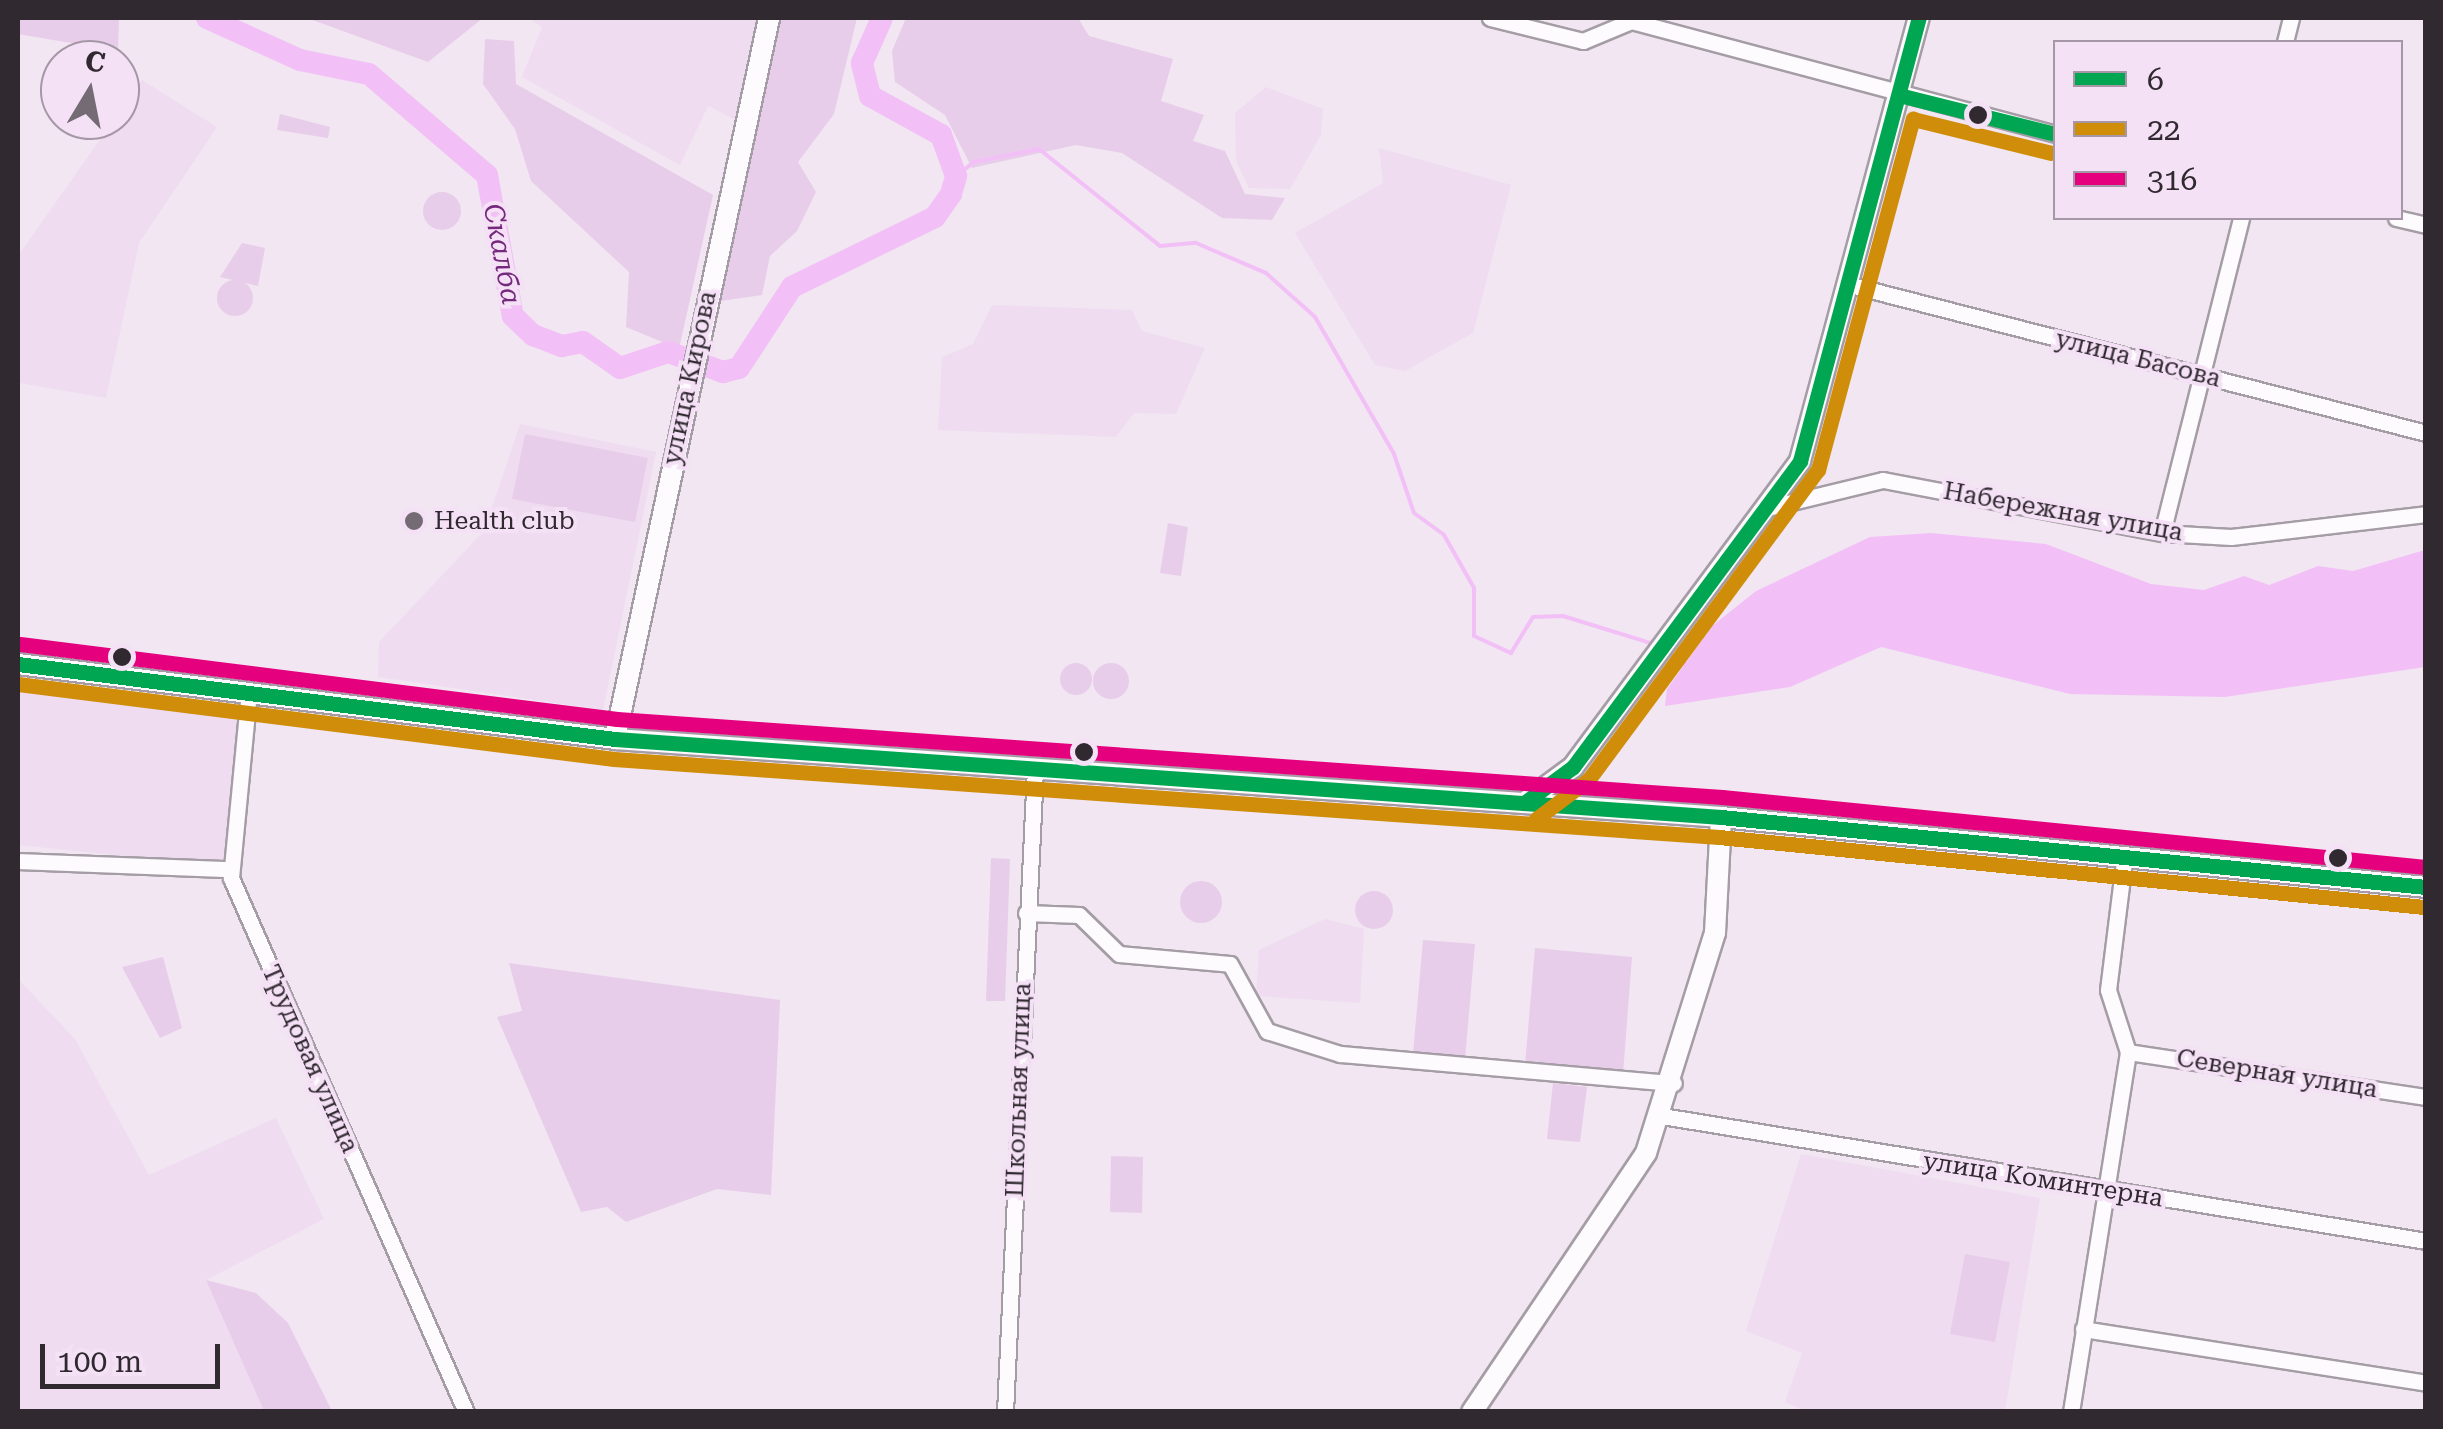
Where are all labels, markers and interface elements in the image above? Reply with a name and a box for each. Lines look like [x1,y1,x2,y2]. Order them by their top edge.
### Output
north arrow [40,40,140,140]
legend [2053,40,2403,220]
text: С [82,44,107,80]
text: 6 [2147,62,2164,97]
unlabelled marker [1968,105,1988,125]
text: 22 [2147,112,2181,147]
text: 316 [2147,162,2197,197]
water label: Скалба [476,201,528,307]
street label: улица Кирова [657,288,723,468]
street label: улица Басова [2052,324,2224,394]
street label: Набережная улица [1941,476,2185,548]
place label: Health club [434,506,575,536]
marker: Health club [403,510,425,532]
unlabelled marker [112,647,132,667]
unlabelled marker [1074,742,1094,762]
unlabelled marker [2328,848,2348,868]
street label: Трудовая улица [255,960,365,1158]
street label: Школьная улица [1000,982,1038,1198]
street label: Северная улица [2175,1043,2379,1105]
street label: улица Коминтерна [1921,1146,2165,1214]
scale bar [45,1324,225,1386]
text: 100 m [57,1344,142,1379]

